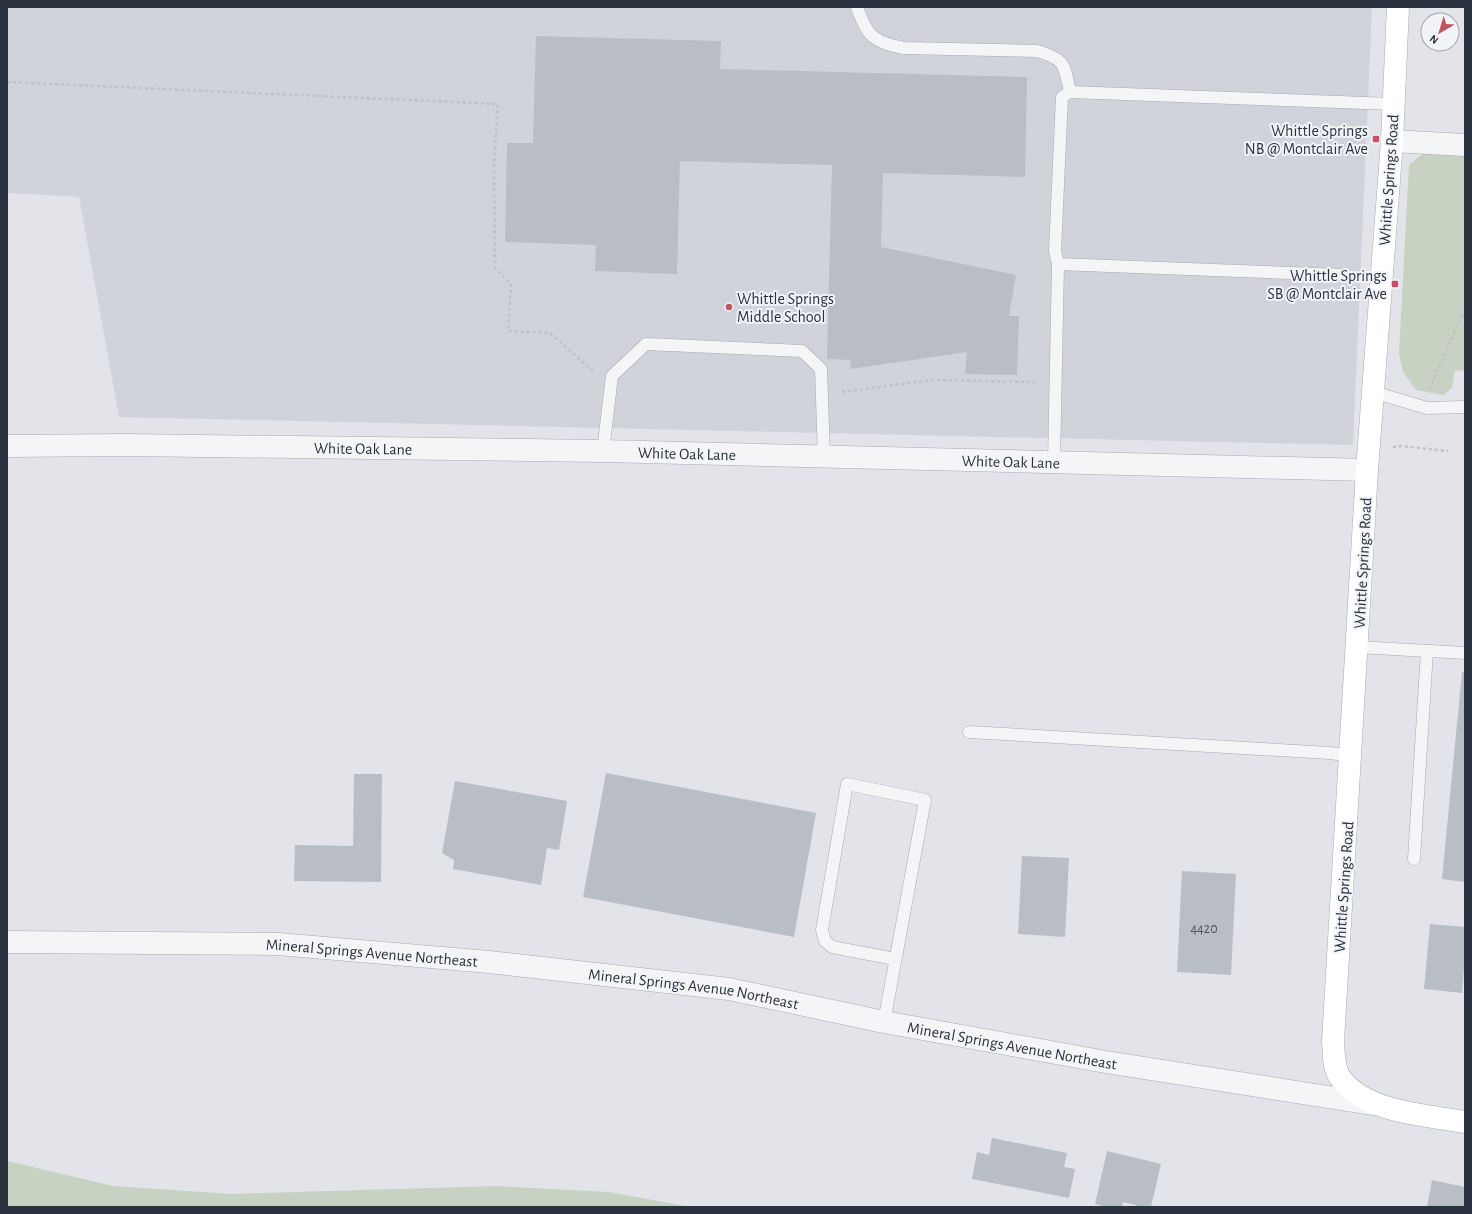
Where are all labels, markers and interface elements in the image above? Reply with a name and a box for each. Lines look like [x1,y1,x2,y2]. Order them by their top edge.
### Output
north arrow [1420,12,1460,52]
text: N [1428,33,1441,46]
street label: Whittle Springs Road [1376,114,1402,246]
place label: Whittle Springs NB @ Montclair Ave [1245,123,1368,157]
marker: Whittle Springs NB @ Montclair Ave [1371,134,1381,144]
place label: Whittle Springs SB @ Montclair Ave [1267,268,1387,302]
marker: Whittle Springs SB @ Montclair Ave [1390,279,1400,289]
place label: Whittle Springs Middle School [737,291,834,325]
marker: Whittle Springs Middle School [724,302,734,312]
street label: White Oak Lane [314,440,412,458]
street label: White Oak Lane [638,445,736,463]
street label: White Oak Lane [961,453,1060,471]
street label: Whittle Springs Road [1352,497,1374,629]
street label: Whittle Springs Road [1331,821,1357,953]
house number: 4420 [1190,922,1218,936]
street label: Mineral Springs Avenue Northeast [266,937,478,970]
street label: Mineral Springs Avenue Northeast [587,966,800,1013]
street label: Mineral Springs Avenue Northeast [906,1019,1118,1073]

